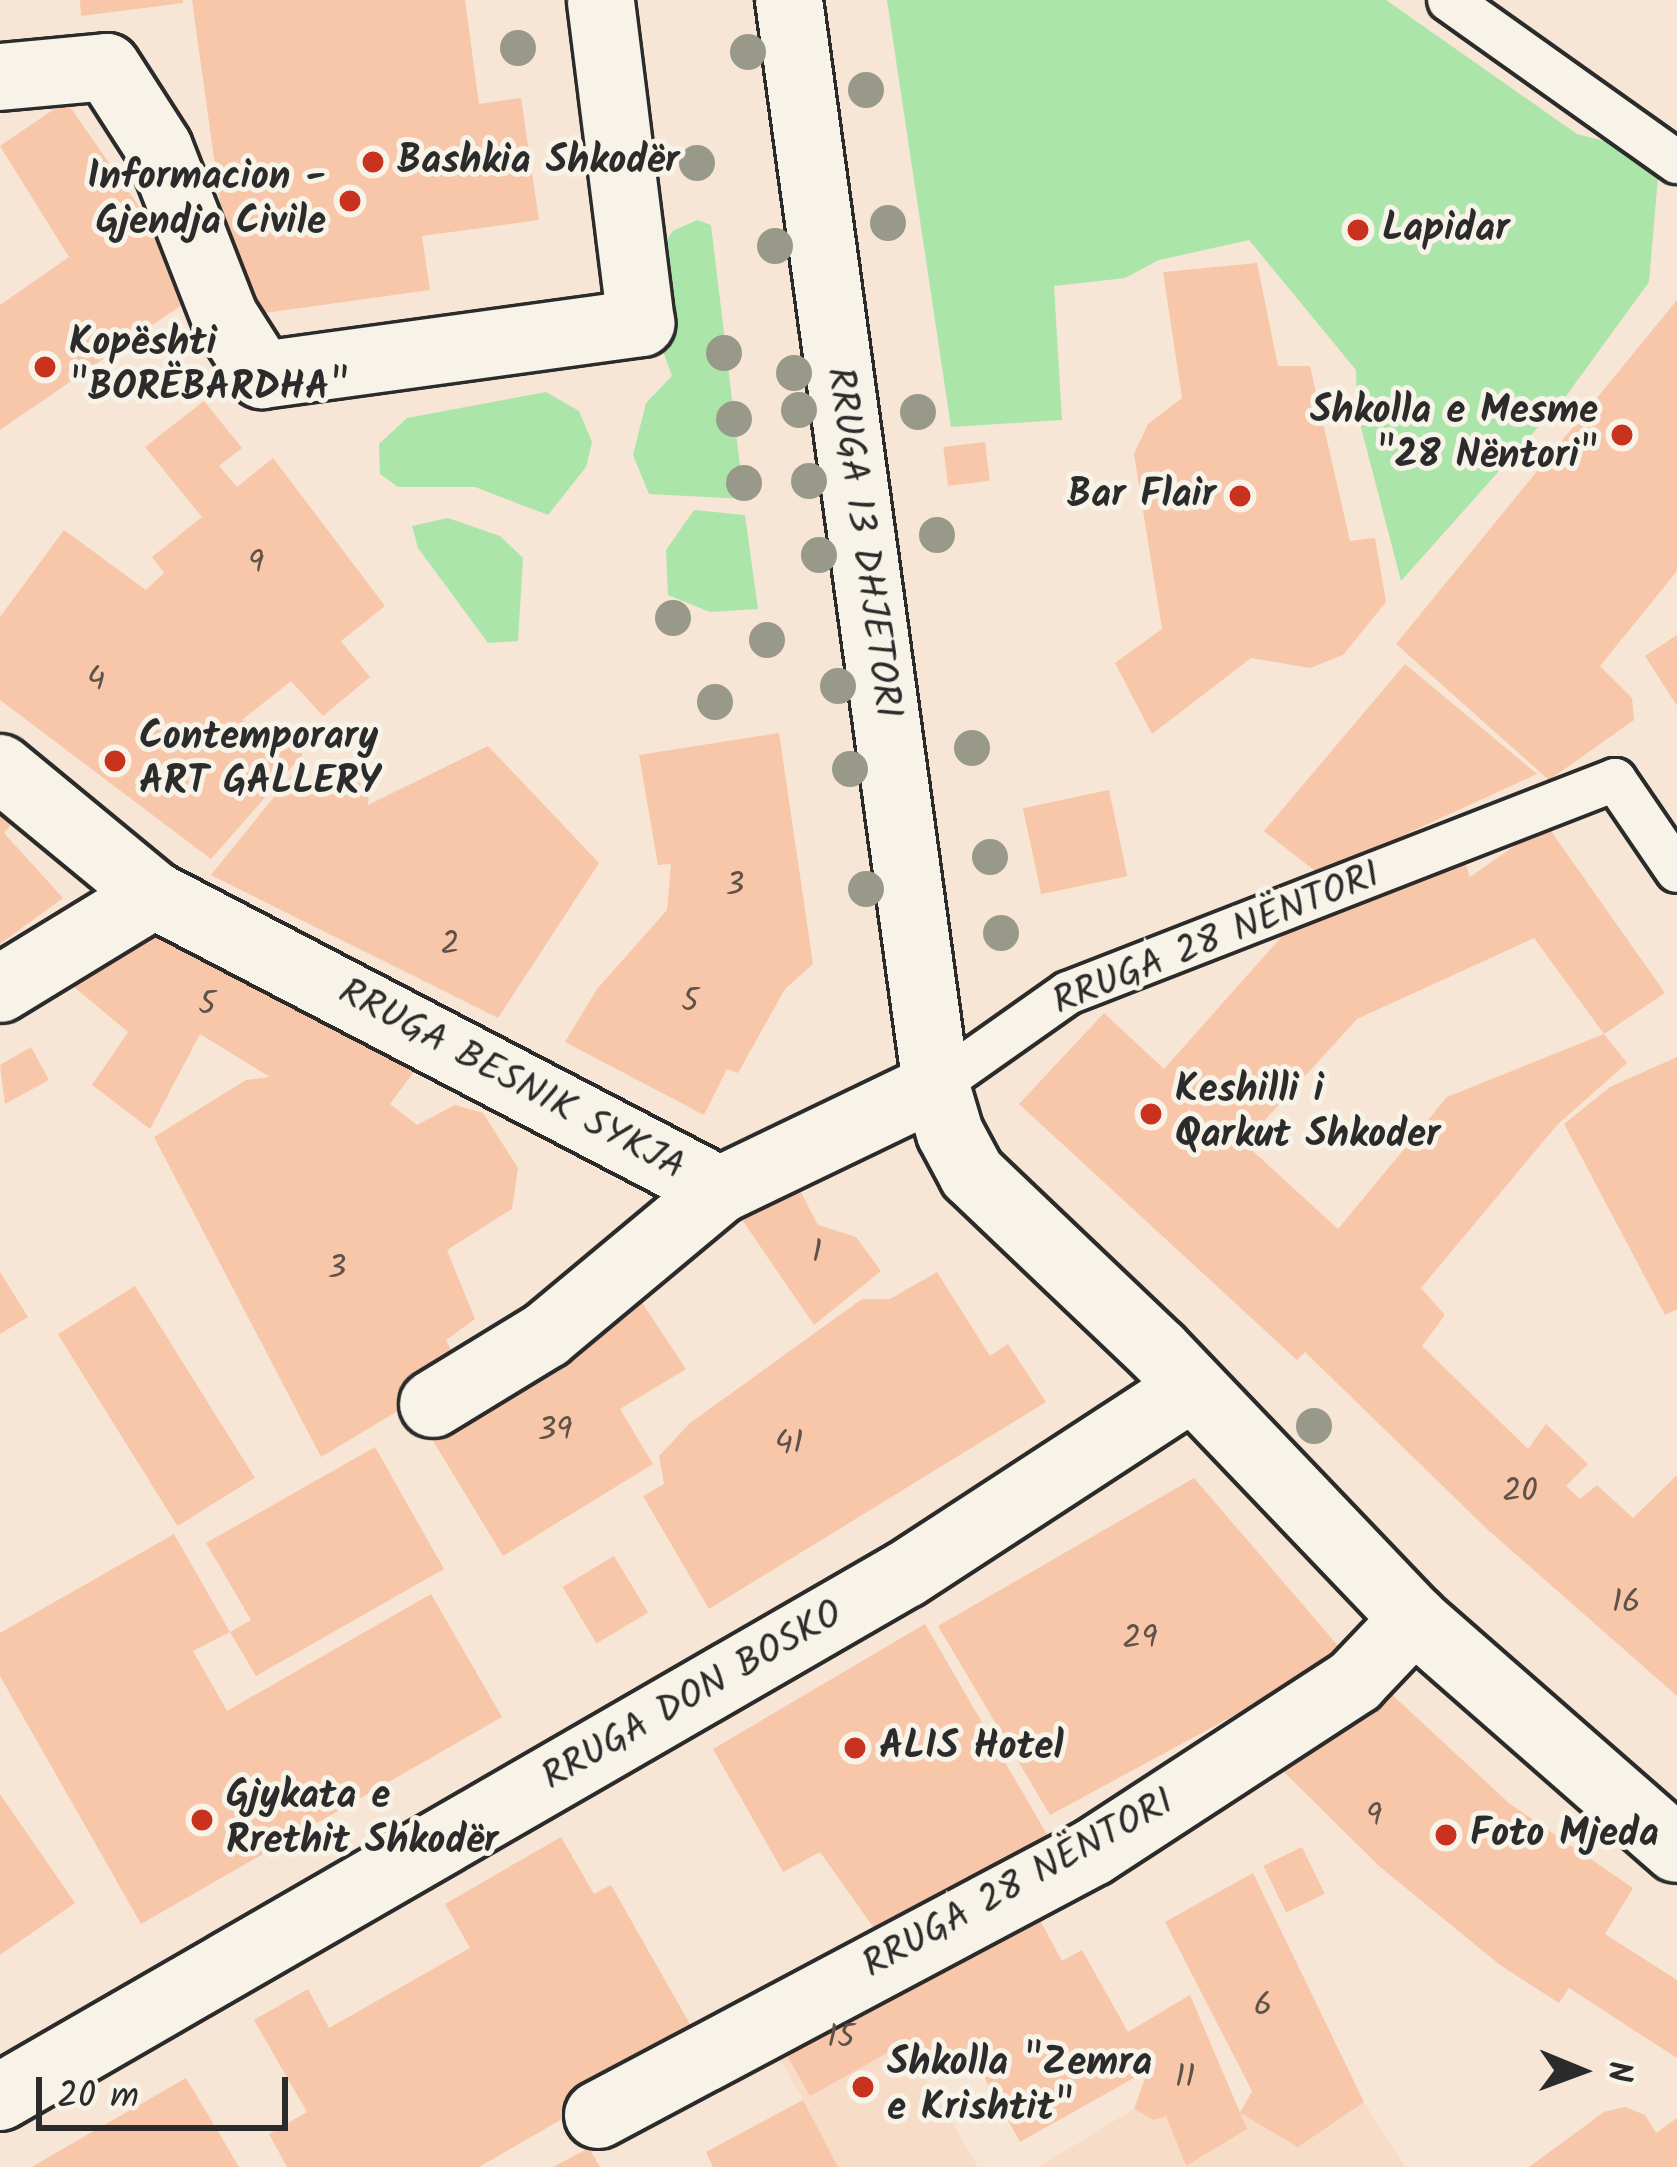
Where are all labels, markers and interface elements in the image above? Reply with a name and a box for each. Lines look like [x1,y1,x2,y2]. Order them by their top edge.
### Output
place label: Bashkia Shkodër [397,139,679,185]
marker: Bashkia Shkodër [360,149,386,175]
place label: Informacion - Gjendja Civile [87,156,326,247]
marker: Informacion - Gjendja Civile [337,188,363,214]
place label: Lapidar [1382,207,1509,253]
marker: Lapidar [1345,217,1371,243]
place label: Kopështi "BORËBARDHA" [69,322,348,413]
marker: Kopështi "BORËBARDHA" [32,354,58,380]
street label: RRUGA 13 DHJETORI [814,364,910,722]
place label: Shkolla e Mesme "28 Nëntori" [1310,390,1598,481]
marker: Shkolla e Mesme "28 Nëntori" [1609,422,1635,448]
place label: Bar Flair [1067,473,1216,519]
marker: Bar Flair [1227,483,1253,509]
house number: 9 [248,545,264,585]
house number: 4 [87,661,105,701]
place label: Contemporary ART GALLERY [139,716,380,807]
marker: Contemporary ART GALLERY [102,748,128,774]
street label: RRUGA 28 NËNTORI [1046,853,1388,1027]
house number: 3 [726,867,744,907]
house number: 2 [440,926,460,966]
street label: RRUGA BESNIK SYKJA [330,970,692,1192]
house number: 5 [681,983,699,1023]
house number: 5 [198,986,216,1026]
place label: Keshilli i Qarkut Shkoder [1175,1069,1440,1160]
marker: Keshilli i Qarkut Shkoder [1138,1101,1164,1127]
house number: 1 [812,1234,822,1274]
house number: 3 [328,1250,346,1290]
house number: 39 [538,1412,572,1452]
house number: 41 [775,1425,803,1465]
house number: 20 [1502,1473,1538,1513]
house number: 16 [1612,1584,1640,1624]
street label: RRUGA DON BOSKO [534,1592,852,1802]
house number: 29 [1122,1620,1158,1660]
place label: ALIS Hotel [879,1725,1064,1771]
marker: ALIS Hotel [842,1735,868,1761]
place label: Gjykata e Rrethit Shkodër [226,1775,498,1866]
street label: RRUGA 28 NËNTORI [855,1780,1183,1990]
house number: 9 [1366,1798,1382,1838]
marker: Gjykata e Rrethit Shkodër [189,1807,215,1833]
place label: Foto Mjeda [1470,1812,1659,1858]
marker: Foto Mjeda [1433,1822,1459,1848]
house number: 6 [1254,1987,1272,2027]
north arrow [1521,2011,1641,2131]
house number: 15 [827,2019,855,2059]
place label: Shkolla "Zemra e Krishtit" [887,2042,1152,2133]
scale bar [42,2053,294,2127]
house number: 11 [1175,2059,1195,2099]
text: N [1591,2061,1644,2083]
text: 20 m [57,2069,139,2126]
marker: Shkolla "Zemra e Krishtit" [850,2074,876,2100]

